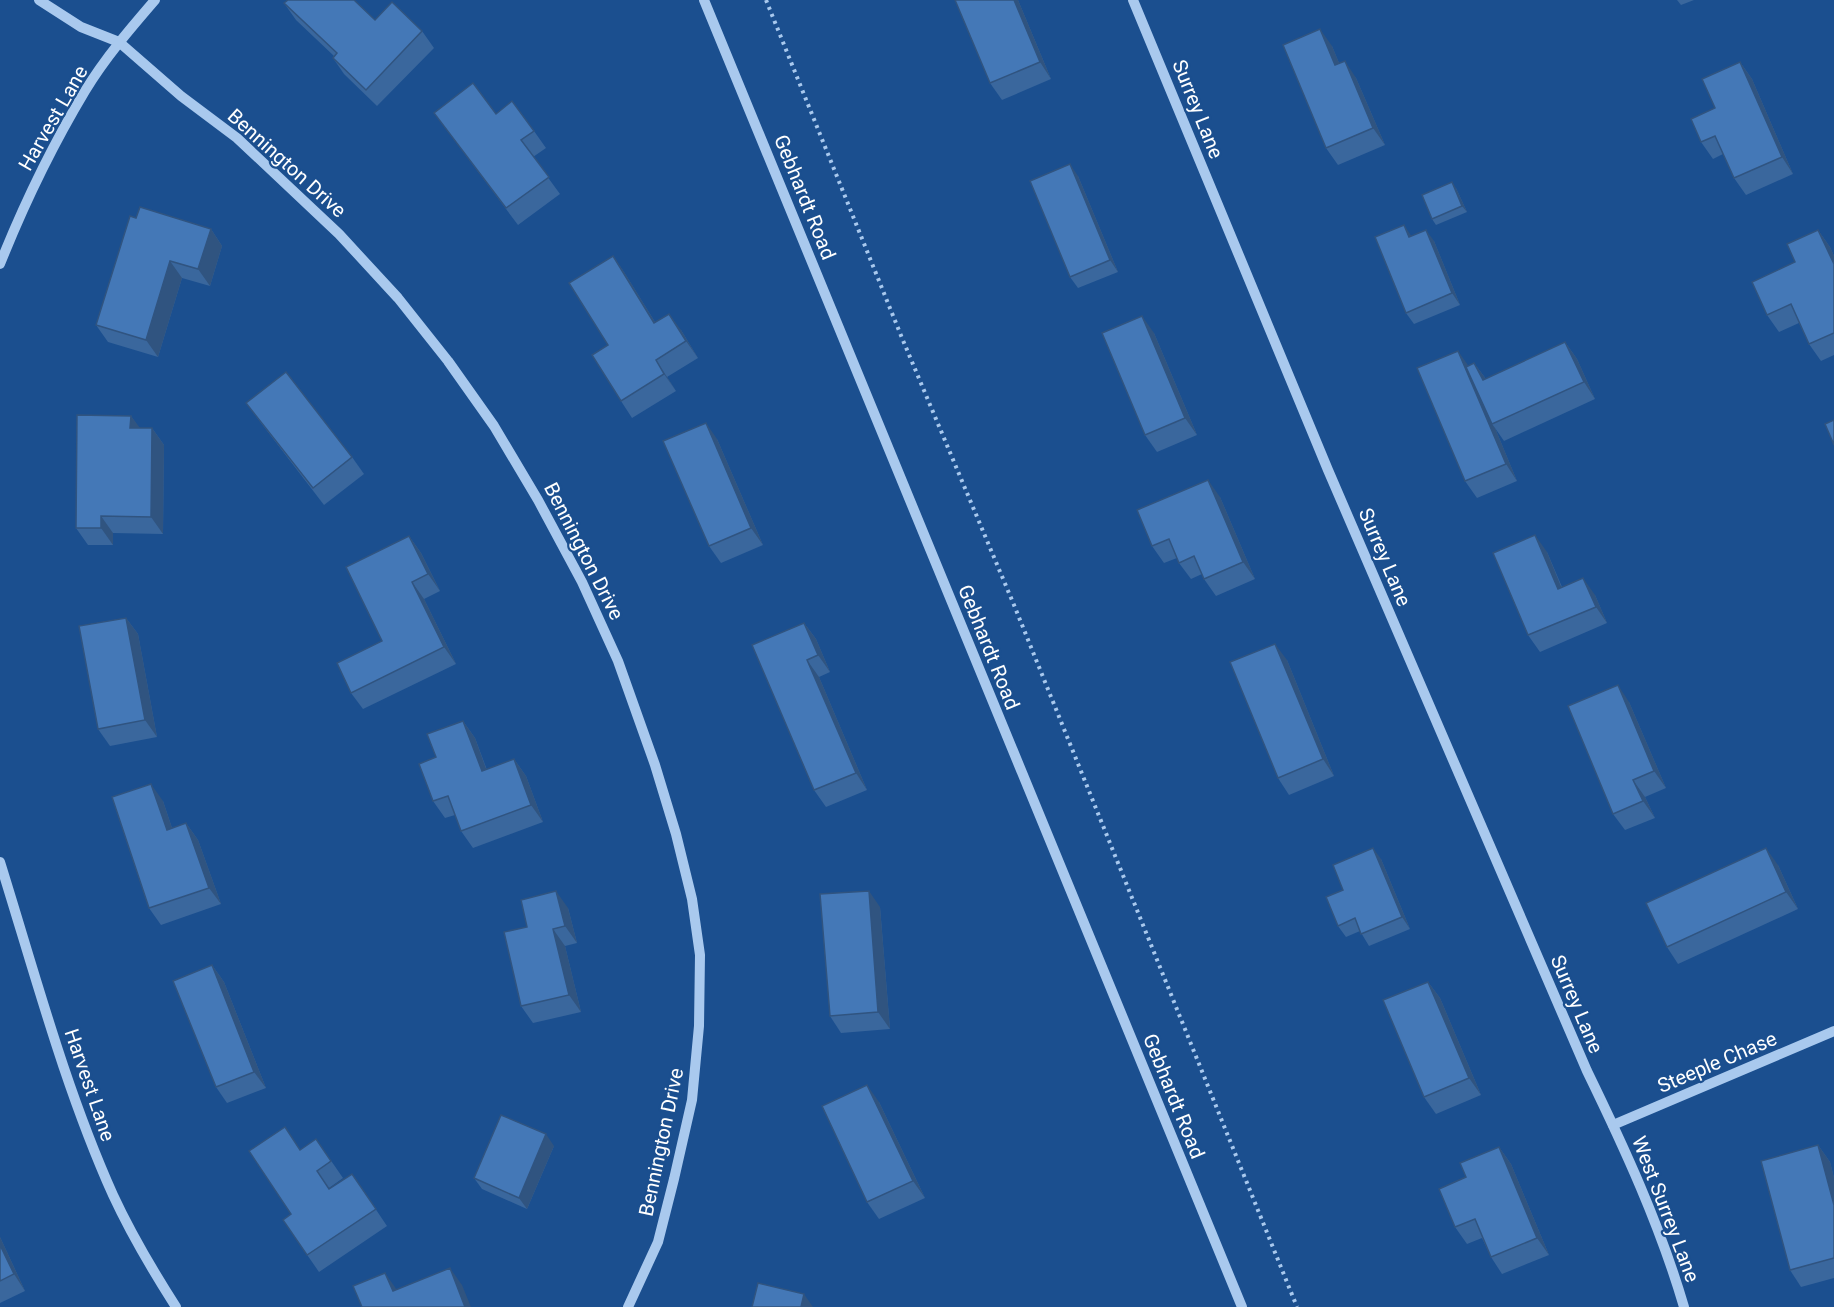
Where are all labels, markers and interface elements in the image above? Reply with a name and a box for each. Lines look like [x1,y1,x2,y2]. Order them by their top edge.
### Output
street label: Surrey Lane [1167,56,1229,162]
street label: Harvest Lane [13,61,93,175]
street label: Bennington Drive [223,104,351,222]
street label: Gebhardt Road [769,131,841,263]
street label: Bennington Drive [539,478,629,624]
street label: Surrey Lane [1354,504,1416,610]
street label: Gebhardt Road [953,581,1025,713]
street label: Surrey Lane [1546,951,1608,1057]
street label: Harvest Lane [60,1026,120,1144]
street label: Steeple Chase [1654,1026,1780,1098]
street label: Gebhardt Road [1138,1030,1210,1162]
street label: Bennington Drive [634,1066,688,1218]
street label: West Surrey Lane [1627,1133,1705,1285]

